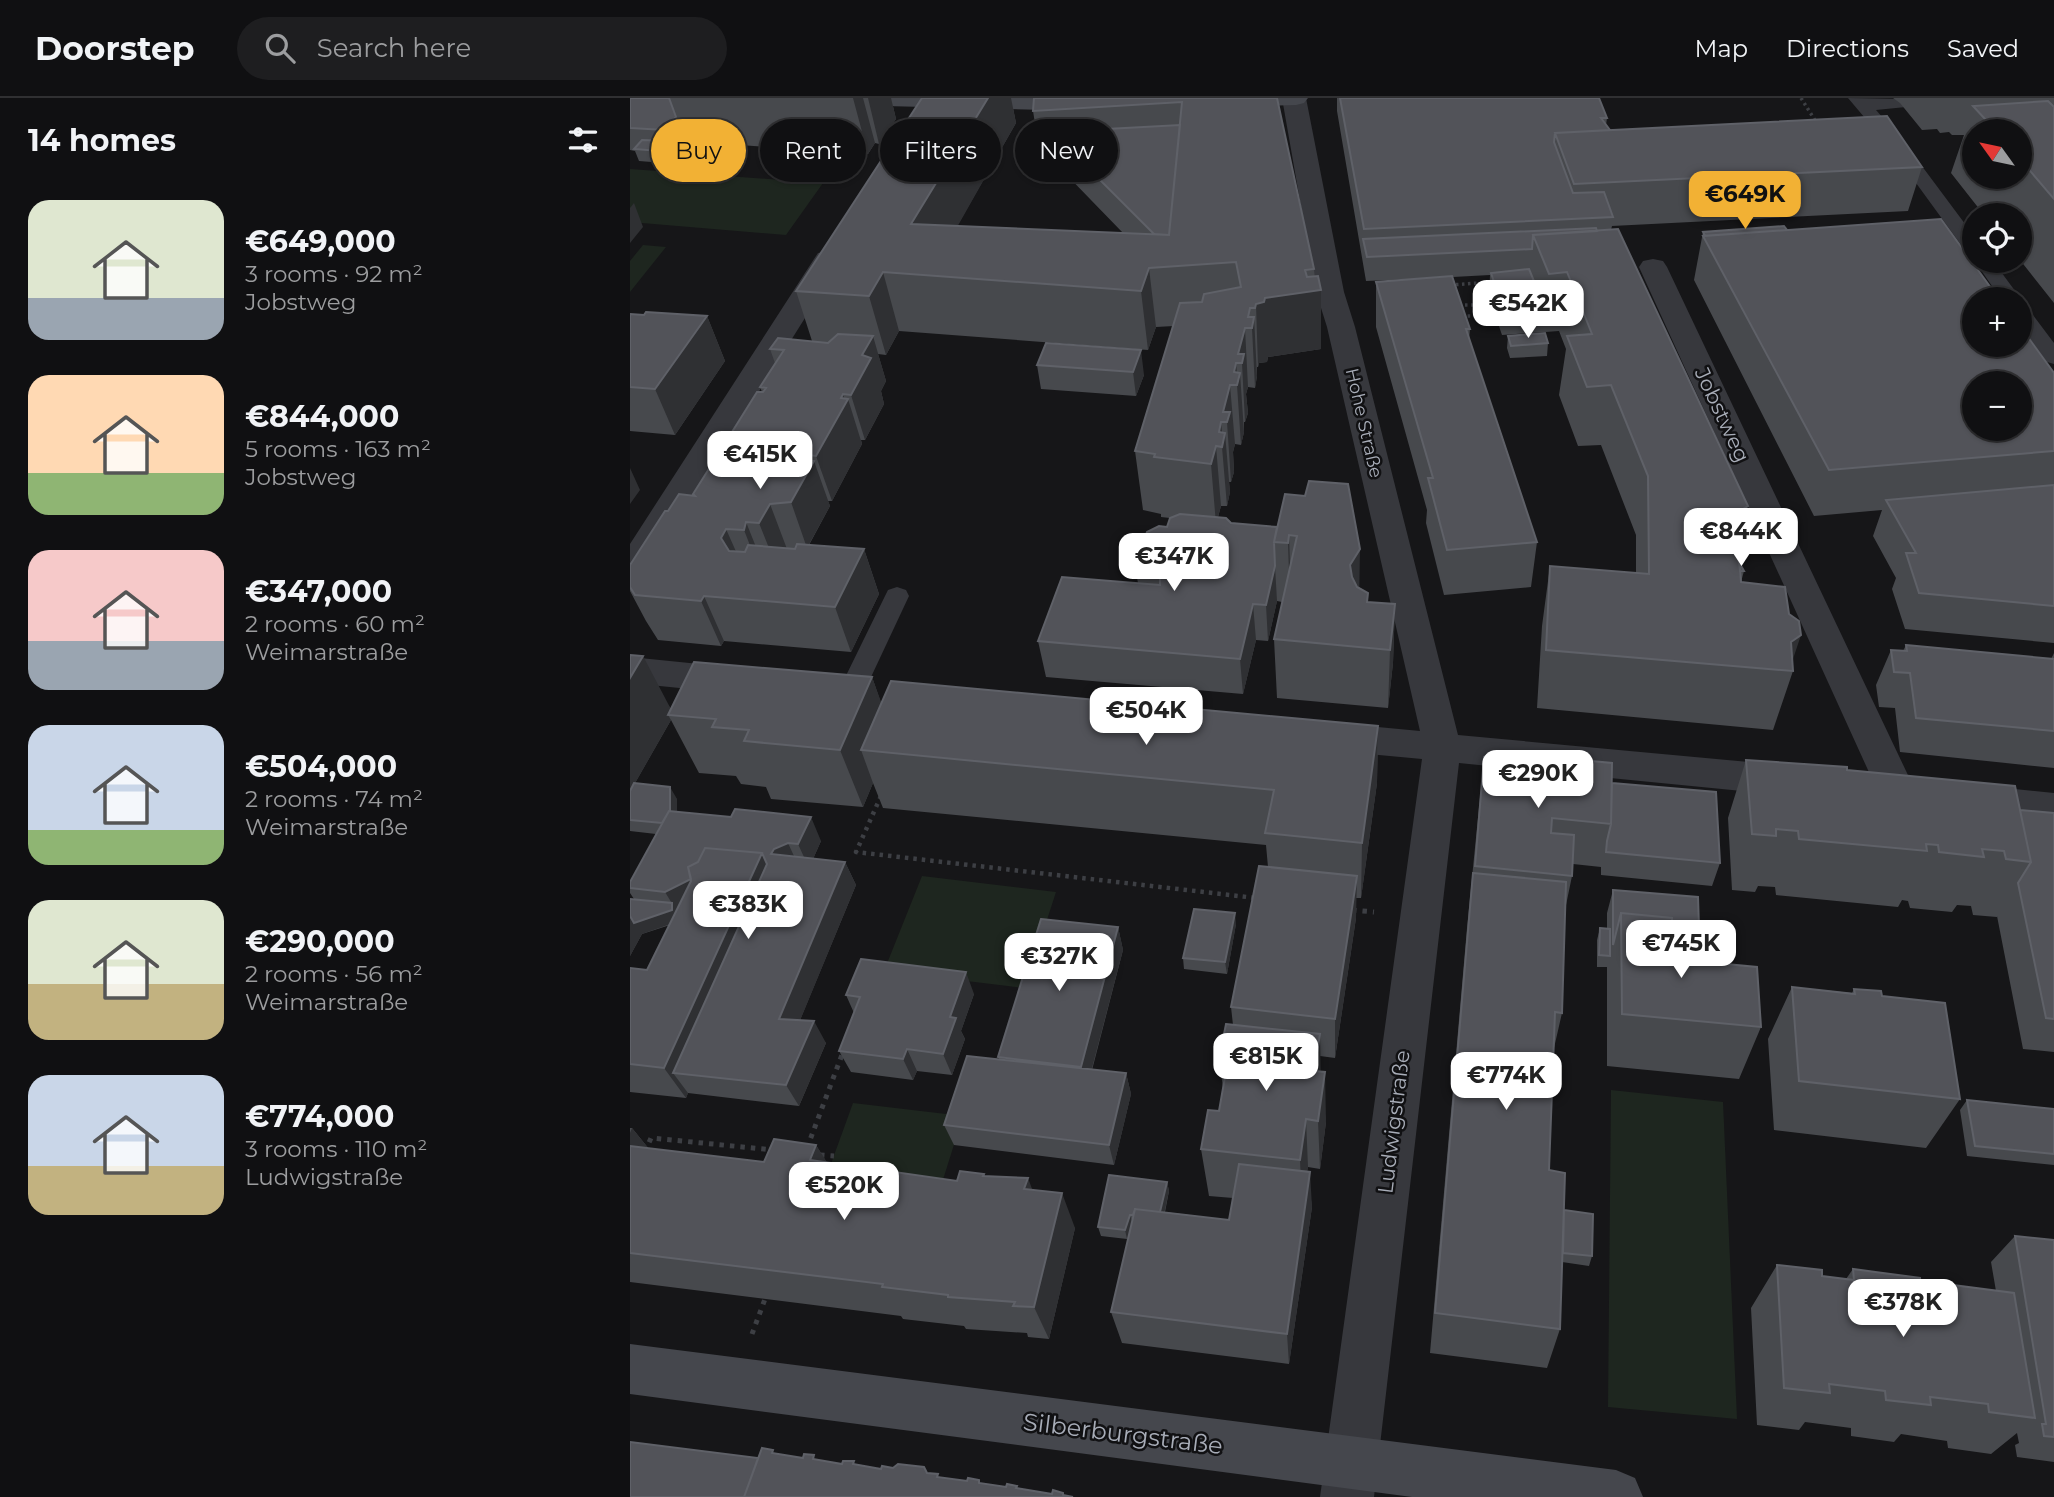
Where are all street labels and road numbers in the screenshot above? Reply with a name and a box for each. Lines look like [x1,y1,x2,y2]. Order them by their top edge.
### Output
street label: Jobstweg [1689,363,1755,466]
street label: Hohe Straße [1341,366,1387,480]
street label: Ludwigstraße [1372,1049,1415,1195]
street label: Silberburgstraße [1022,1407,1225,1460]

